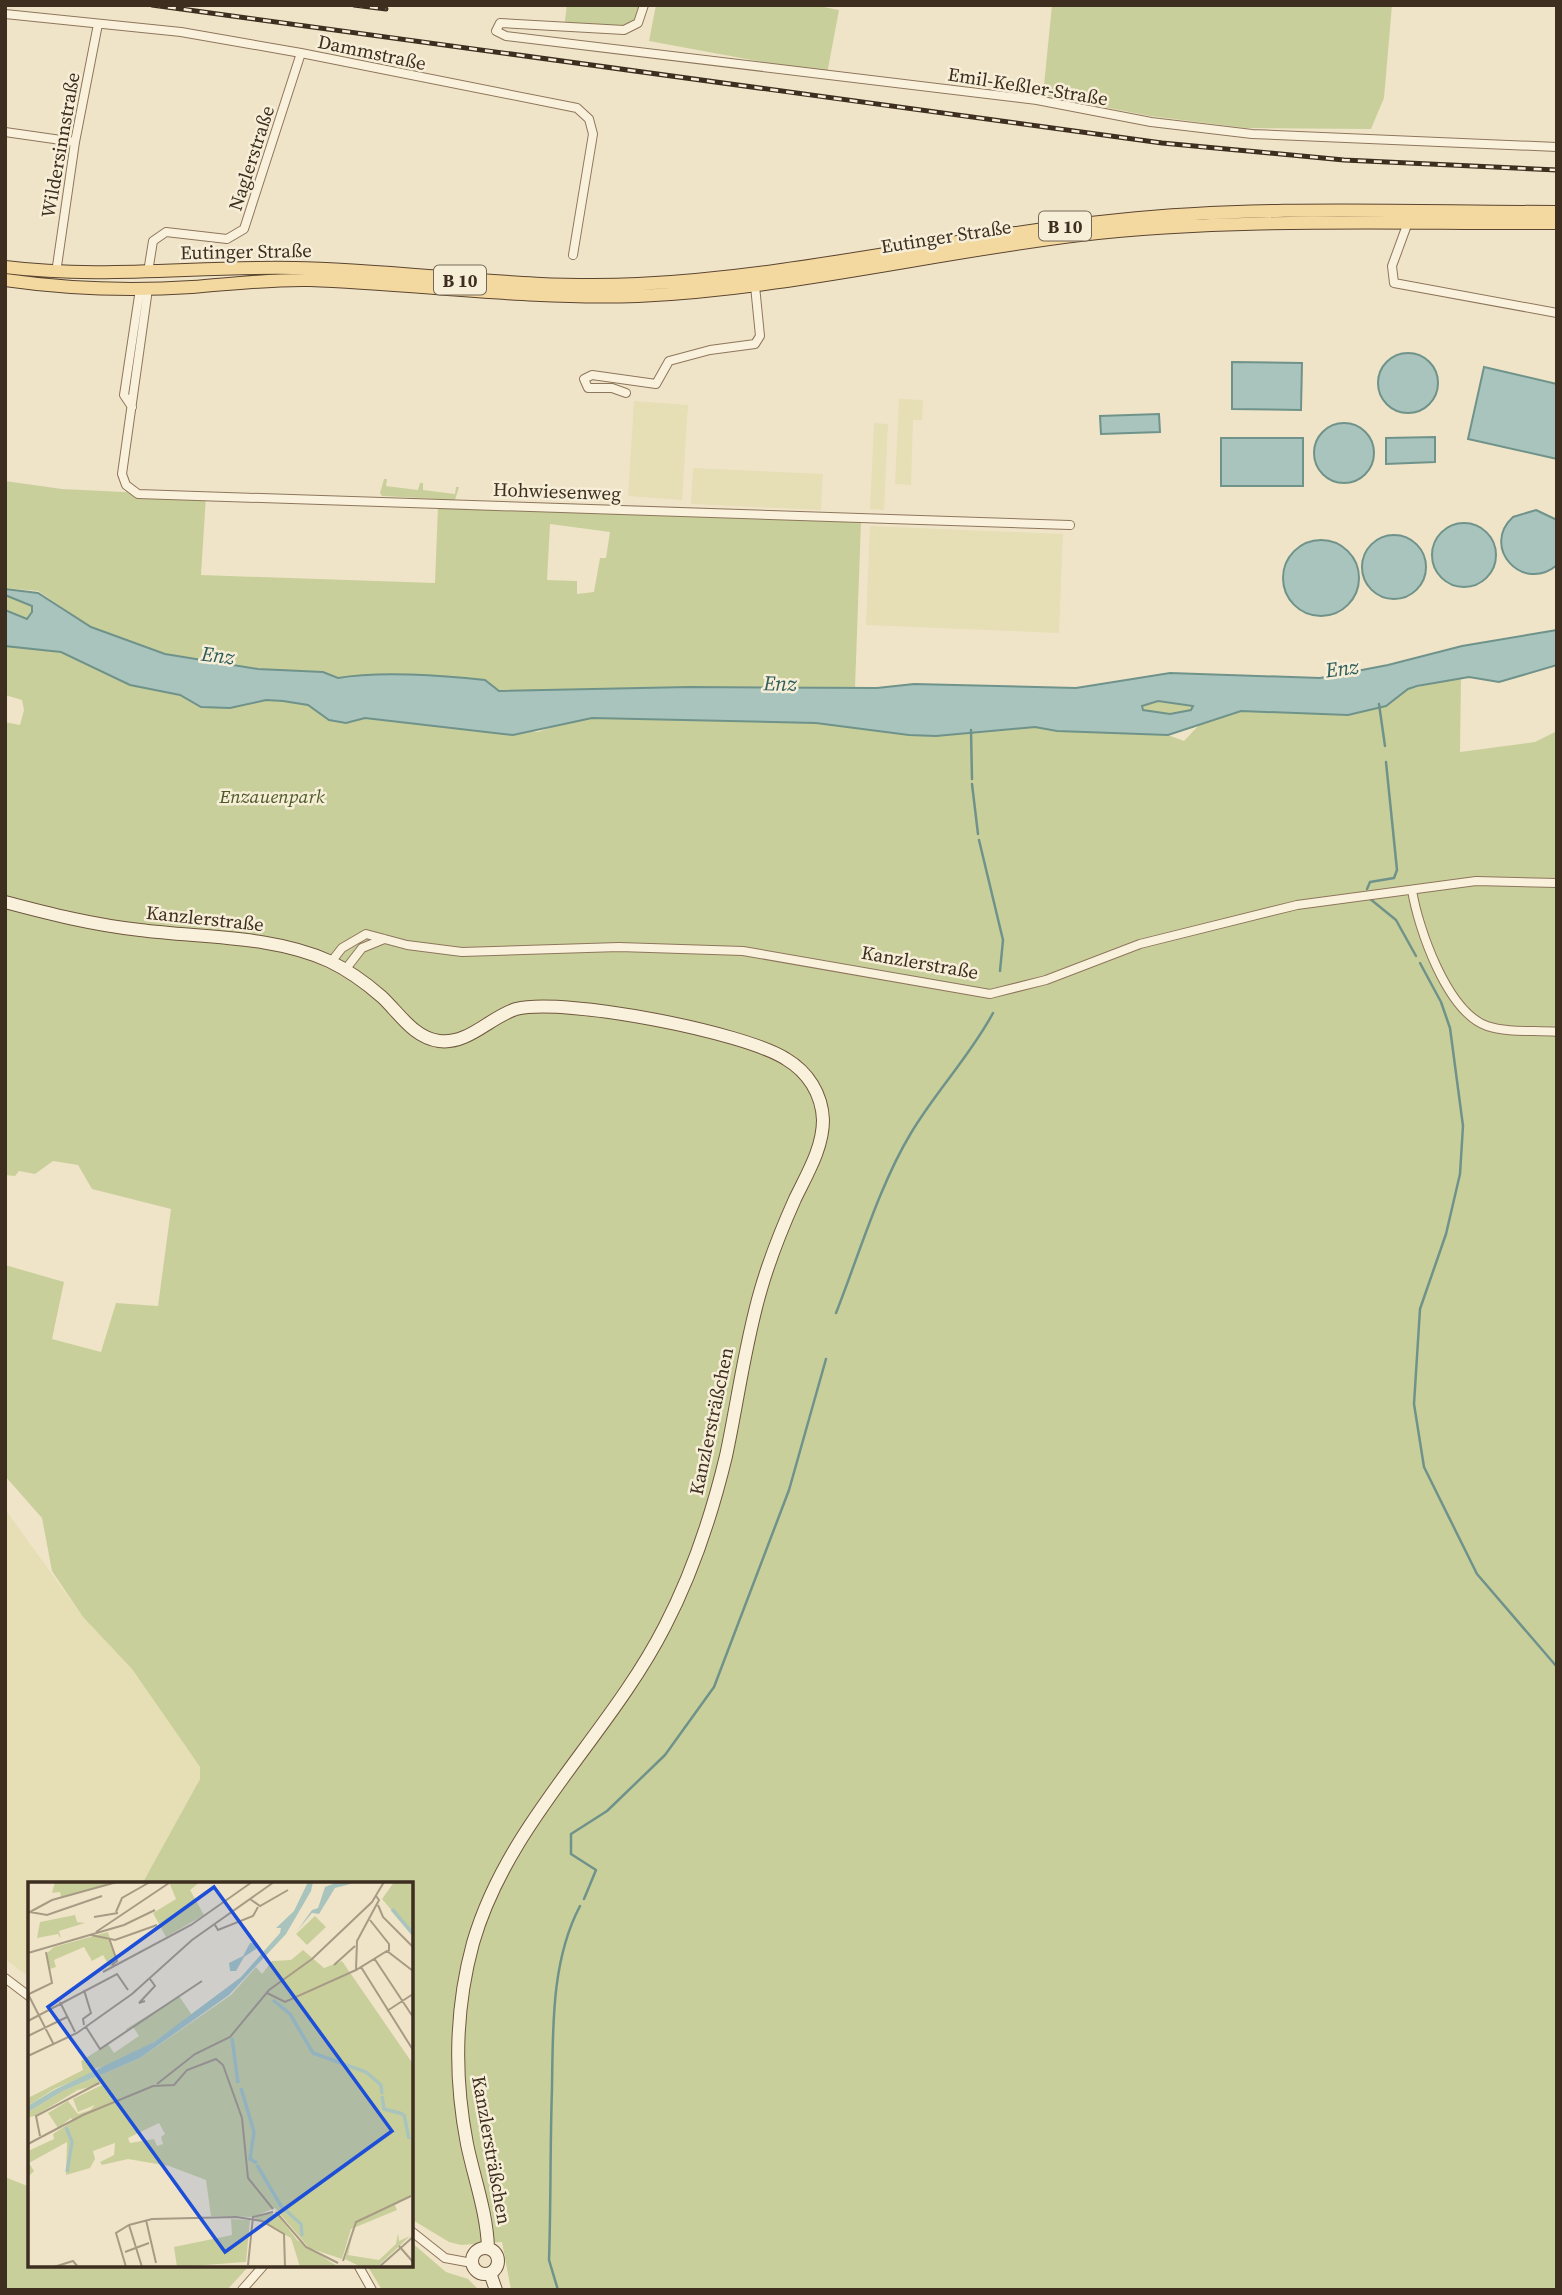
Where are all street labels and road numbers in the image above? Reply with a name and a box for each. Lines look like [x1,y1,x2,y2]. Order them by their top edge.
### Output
street label: Dammstraße [315,28,429,76]
street label: Emil-Keßler-Straße [946,61,1110,111]
street label: Wildersinnstraße [34,70,86,220]
street label: Naglerstraße [222,102,280,214]
road number: B 10 [1039,211,1091,240]
street label: Eutinger Straße [879,213,1013,259]
street label: Eutinger Straße [180,237,312,265]
road number: B 10 [434,266,486,294]
street label: Hohwiesenweg [493,476,622,506]
street label: Kanzlerstraße [145,899,265,937]
street label: Kanzlerstraße [859,939,981,985]
street label: Kanzlersträßchen [683,1345,739,1497]
street label: Kanzlersträßchen [466,2074,518,2226]

